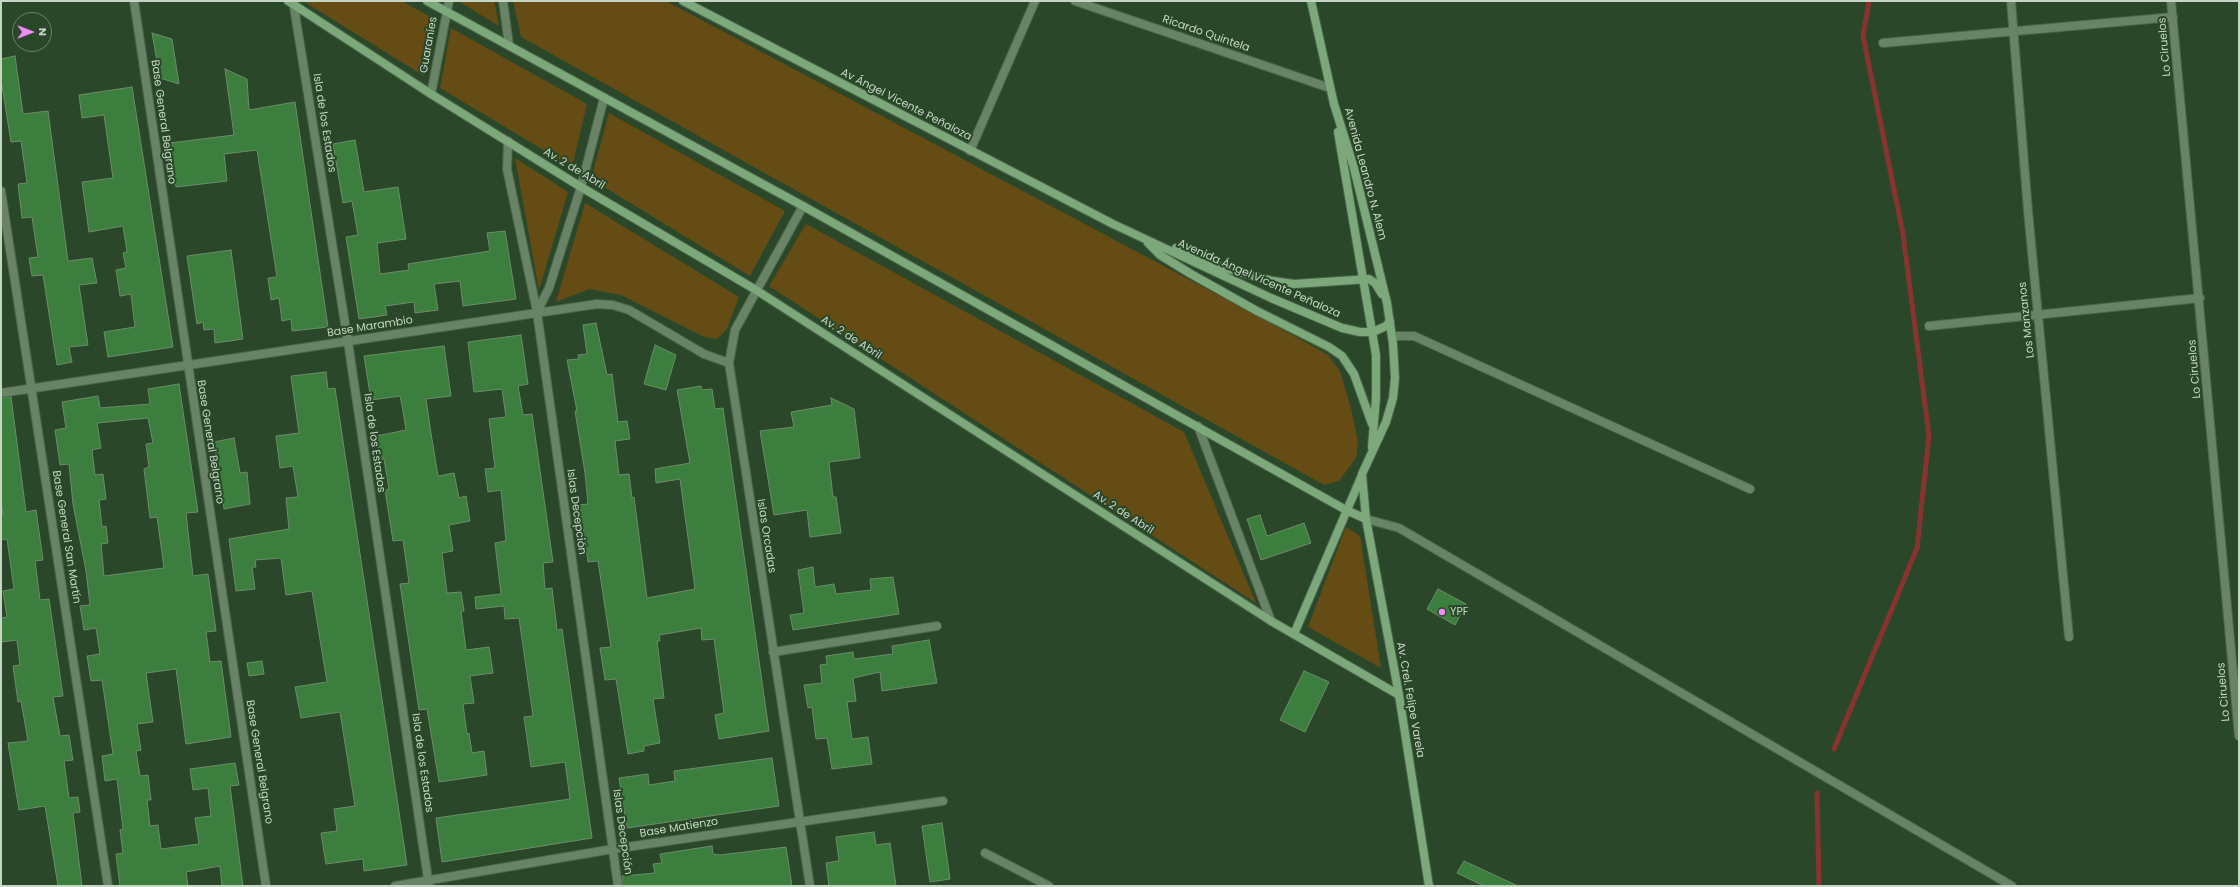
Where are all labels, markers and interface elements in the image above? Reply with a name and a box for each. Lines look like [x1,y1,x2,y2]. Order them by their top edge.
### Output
north arrow [12,12,52,52]
street label: Ricardo Quintela [1161,13,1251,55]
street label: Guaraníes [418,16,440,74]
street label: Lo Ciruelos [2156,17,2174,77]
text: N [35,28,51,36]
street label: Base General Belgrano [148,59,178,185]
street label: Av Ángel Vicente Peñaloza [838,66,974,144]
street label: Isla de los Estados [310,72,338,174]
street label: Avenida Leandro N. Alem [1341,106,1389,242]
street label: Av. 2 de Abril [541,145,607,193]
street label: Avenida Ángel Vicente Peñaloza [1176,237,1342,321]
street label: Los Manzanos [2016,281,2038,359]
street label: Av. 2 de Abril [818,313,884,363]
street label: Base Marambio [326,314,414,340]
street label: Lo Ciruelos [2186,339,2204,399]
street label: Base General Belgrano [194,379,226,505]
street label: Isla de los Estados [360,392,388,494]
street label: Islas Decepción [563,468,589,556]
street label: Base General San Martín [49,469,83,605]
street label: Av. 2 de Abril [1090,488,1156,538]
street label: Islas Orcadas [754,498,778,574]
place label: YPF [1450,605,1468,619]
marker: YPF [1437,607,1447,617]
street label: Av. Crel. Felipe Varela [1393,641,1427,759]
street label: Lo Ciruelos [2215,662,2233,722]
street label: Base General Belgrano [243,699,275,825]
street label: Isla de los Estados [408,712,436,814]
street label: Islas Decepción [609,788,635,876]
street label: Base Matienzo [639,815,719,841]

